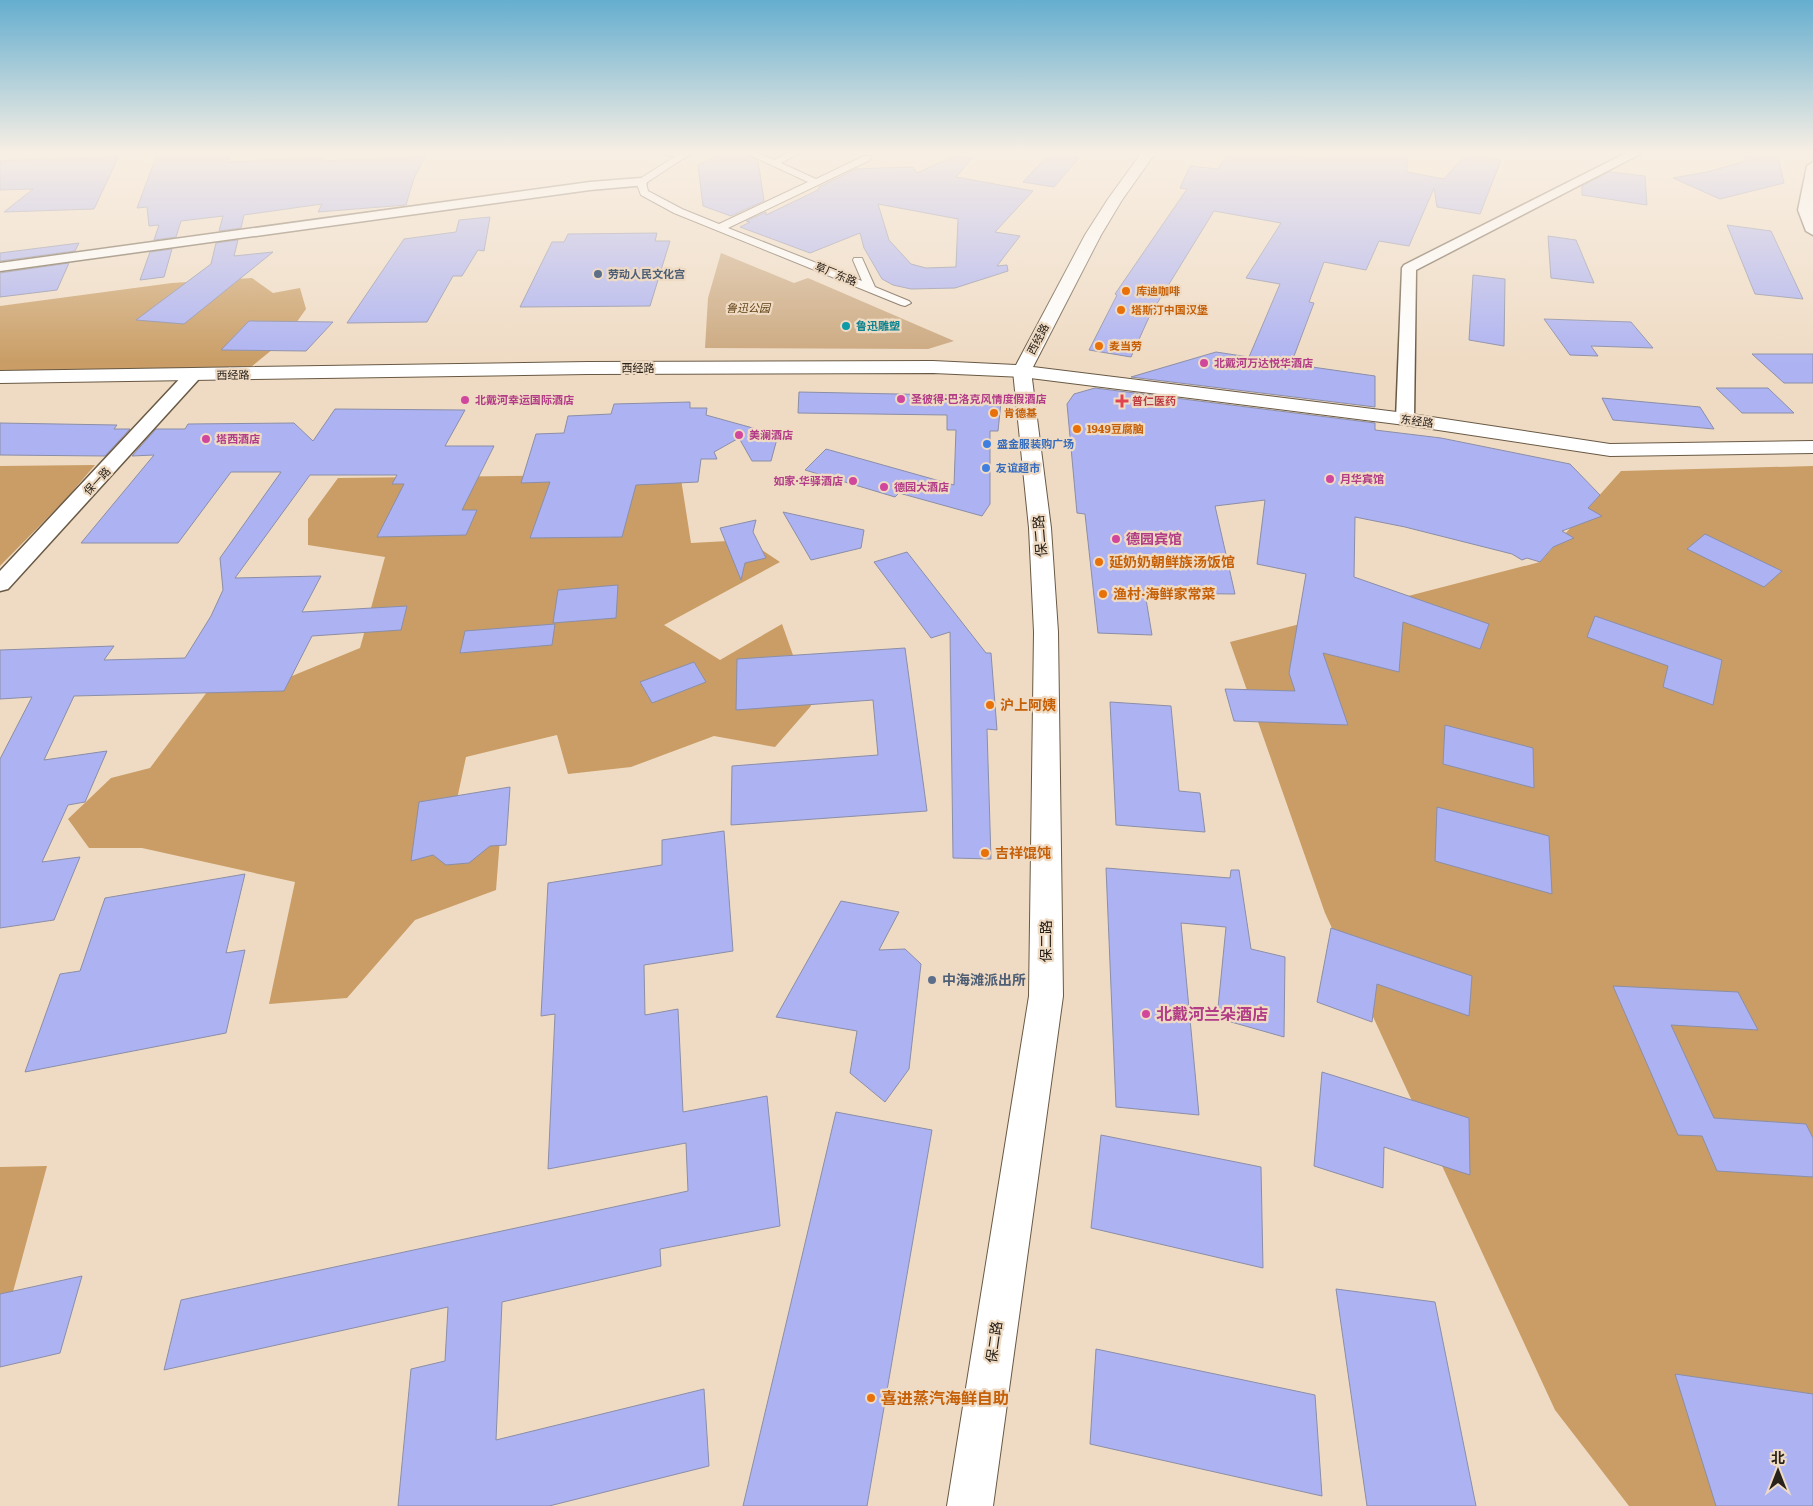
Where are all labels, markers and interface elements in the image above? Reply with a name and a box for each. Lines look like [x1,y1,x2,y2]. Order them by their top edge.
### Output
street label: 草厂东路 [813,257,860,289]
place label: 劳动人民文化宫 [608,265,685,281]
marker: 劳动人民文化宫 [592,268,604,280]
place label: 库迪咖啡 [1136,282,1180,298]
marker: 库迪咖啡 [1120,285,1132,297]
park label: 鲁迅公园 [726,299,772,315]
place label: 塔斯汀中国汉堡 [1131,301,1208,317]
marker: 塔斯汀中国汉堡 [1115,304,1127,316]
place label: 鲁迅雕塑 [856,317,900,333]
marker: 鲁迅雕塑 [840,320,852,332]
street label: 西经路 [1022,320,1052,357]
place label: 麦当劳 [1109,337,1142,353]
marker: 麦当劳 [1093,340,1105,352]
place label: 北戴河万达悦华酒店 [1214,354,1313,370]
marker: 北戴河万达悦华酒店 [1198,357,1210,369]
street label: 西经路 [622,359,655,375]
street label: 西经路 [216,366,250,382]
place label: 圣彼得·巴洛克风情度假酒店 [911,390,1047,406]
place label: 北戴河幸运国际酒店 [475,391,574,407]
place label: 普仁医药 [1132,392,1176,408]
marker: 圣彼得·巴洛克风情度假酒店 [895,393,907,405]
marker: 北戴河幸运国际酒店 [459,394,471,406]
marker: 普仁医药 [1116,395,1128,407]
place label: 肯德基 [1004,404,1037,420]
marker: 肯德基 [988,407,1000,419]
street label: 东经路 [1400,410,1435,430]
place label: 1949豆腐脑 [1087,420,1144,436]
marker: 1949豆腐脑 [1071,423,1083,435]
place label: 美澜酒店 [749,426,793,442]
marker: 美澜酒店 [733,429,745,441]
place label: 塔西酒店 [216,430,260,446]
marker: 塔西酒店 [200,433,212,445]
place label: 盛金服装购广场 [997,435,1074,451]
marker: 盛金服装购广场 [981,438,993,450]
place label: 友谊超市 [996,459,1040,475]
marker: 友谊超市 [980,462,992,474]
street label: 保一路 [79,463,113,498]
place label: 月华宾馆 [1340,470,1384,486]
place label: 如家·华驿酒店 [773,472,843,488]
marker: 月华宾馆 [1324,473,1336,485]
marker: 如家·华驿酒店 [847,475,859,487]
place label: 德园大酒店 [894,478,949,494]
marker: 德园大酒店 [878,481,890,493]
street label: 保二路 [1027,514,1051,558]
place label: 德园宾馆 [1126,528,1182,548]
marker: 德园宾馆 [1110,533,1122,545]
place label: 延奶奶朝鲜族汤饭馆 [1109,551,1235,571]
marker: 延奶奶朝鲜族汤饭馆 [1093,556,1105,568]
place label: 渔村·海鲜家常菜 [1113,583,1216,603]
marker: 渔村·海鲜家常菜 [1097,588,1109,600]
place label: 沪上阿姨 [1000,694,1056,714]
marker: 沪上阿姨 [984,699,996,711]
place label: 吉祥馄饨 [995,842,1051,862]
marker: 吉祥馄饨 [979,847,991,859]
street label: 保二路 [1035,920,1055,962]
place label: 中海滩派出所 [942,969,1026,989]
marker: 中海滩派出所 [926,974,938,986]
place label: 北戴河兰朵酒店 [1156,1001,1268,1025]
marker: 北戴河兰朵酒店 [1140,1008,1152,1020]
street label: 保二路 [980,1320,1006,1364]
place label: 喜进蒸汽海鲜自助 [881,1385,1009,1409]
marker: 喜进蒸汽海鲜自助 [865,1392,877,1404]
north arrow [1753,1446,1803,1496]
text: 北 [1771,1447,1785,1467]

